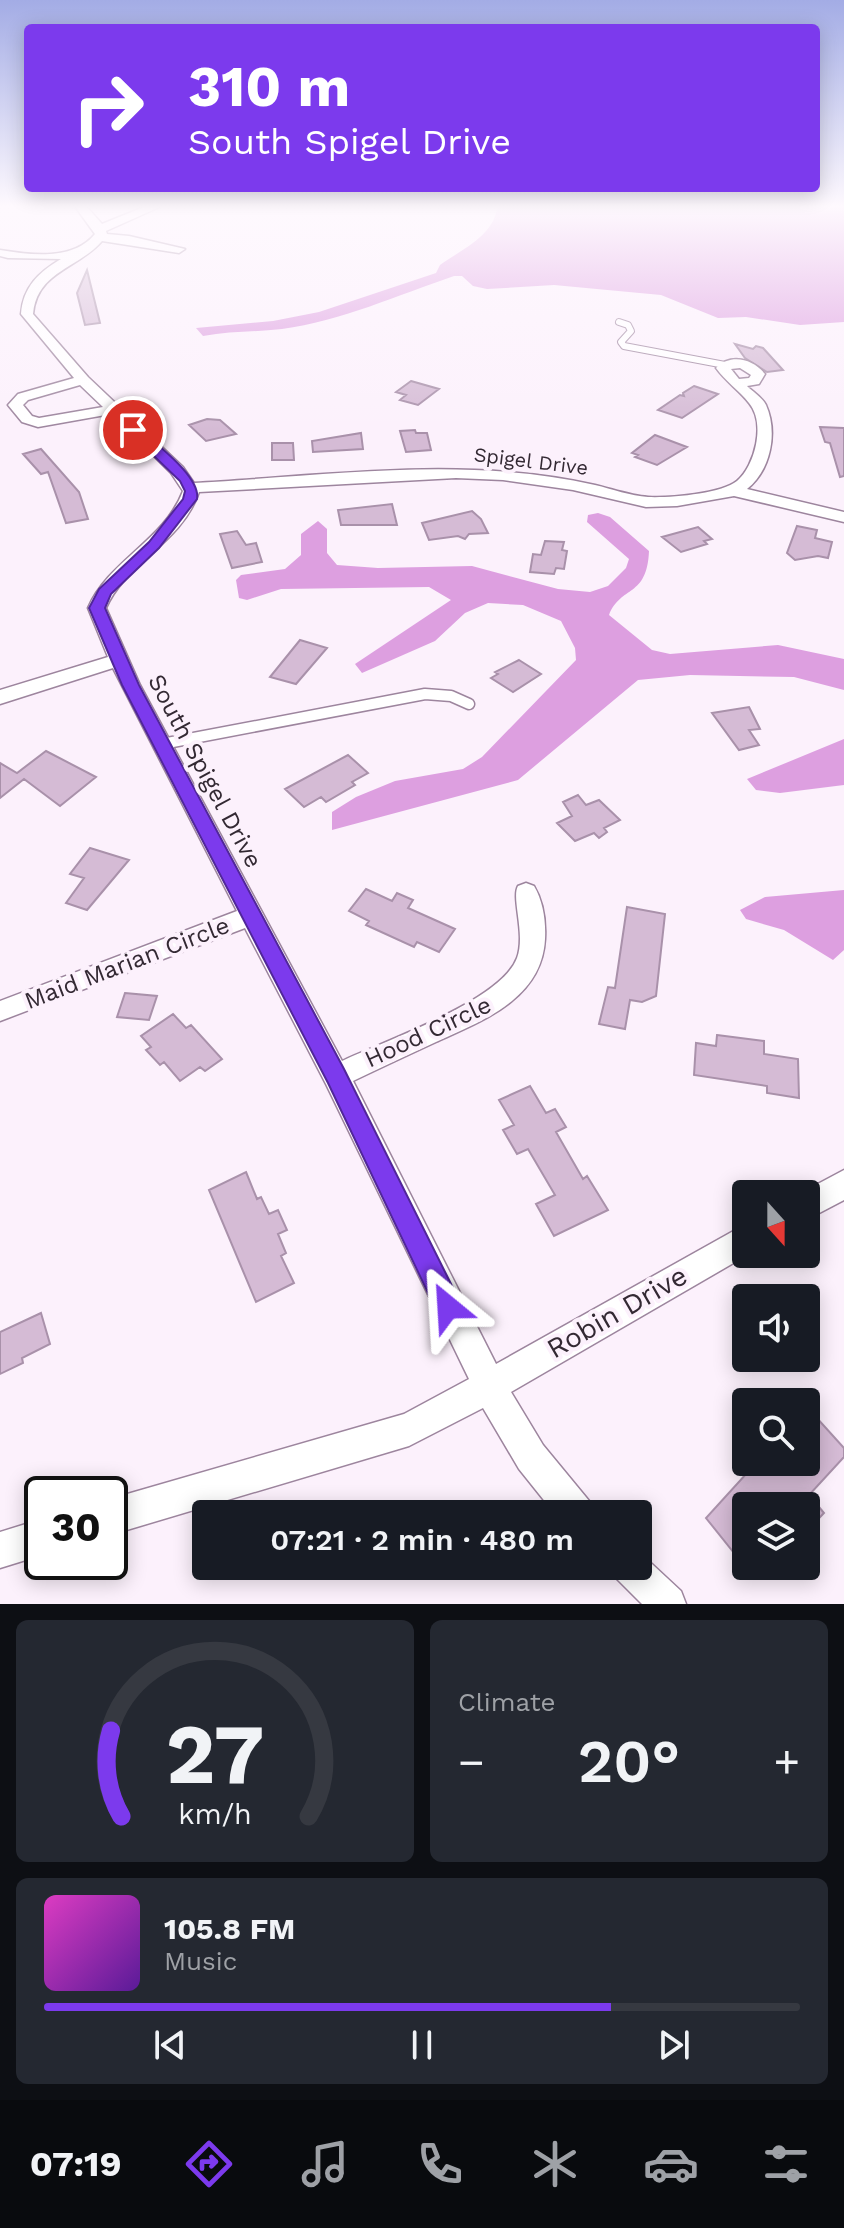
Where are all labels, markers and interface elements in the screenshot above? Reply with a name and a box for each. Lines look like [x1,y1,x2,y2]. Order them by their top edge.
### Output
text: 310 m [188,54,350,120]
icon: right [56,56,160,160]
text: South Spigel Drive [188,121,511,163]
pin [99,396,167,464]
icon: arrive [111,408,155,452]
street label: Spigel Drive [473,442,589,480]
street label: South Spigel Drive [142,669,268,873]
street label: Maid Marian Circle [21,911,233,1015]
street label: Hood Circle [360,991,496,1073]
north arrow [732,1180,820,1268]
map controls [732,1180,820,1580]
street label: Robin Drive [541,1259,693,1365]
position arrow [406,1265,490,1349]
button: sound [732,1284,820,1372]
button: search [732,1388,820,1476]
speed limit sign: 30 [24,1476,128,1580]
button: layers [732,1492,820,1580]
text: 07:21 · 2 min · 480 m [270,1522,574,1557]
text: Climate [458,1687,556,1717]
text: 27 [166,1706,264,1803]
text: 20° [578,1726,680,1797]
text: − [458,1736,485,1788]
text: + [773,1736,800,1788]
text: km/h [178,1797,252,1831]
text: 105.8 FM [164,1911,295,1946]
text: Music [164,1946,237,1976]
icon: previous [148,2023,192,2067]
icon: pause [400,2023,444,2067]
icon: next [652,2023,696,2067]
icon: directions [181,2136,237,2192]
icon: music [297,2136,353,2192]
icon: phone [412,2136,468,2192]
icon: climate [527,2136,583,2192]
icon: car [643,2136,699,2192]
icon: filters [758,2136,814,2192]
text: 07:19 [30,2143,122,2185]

